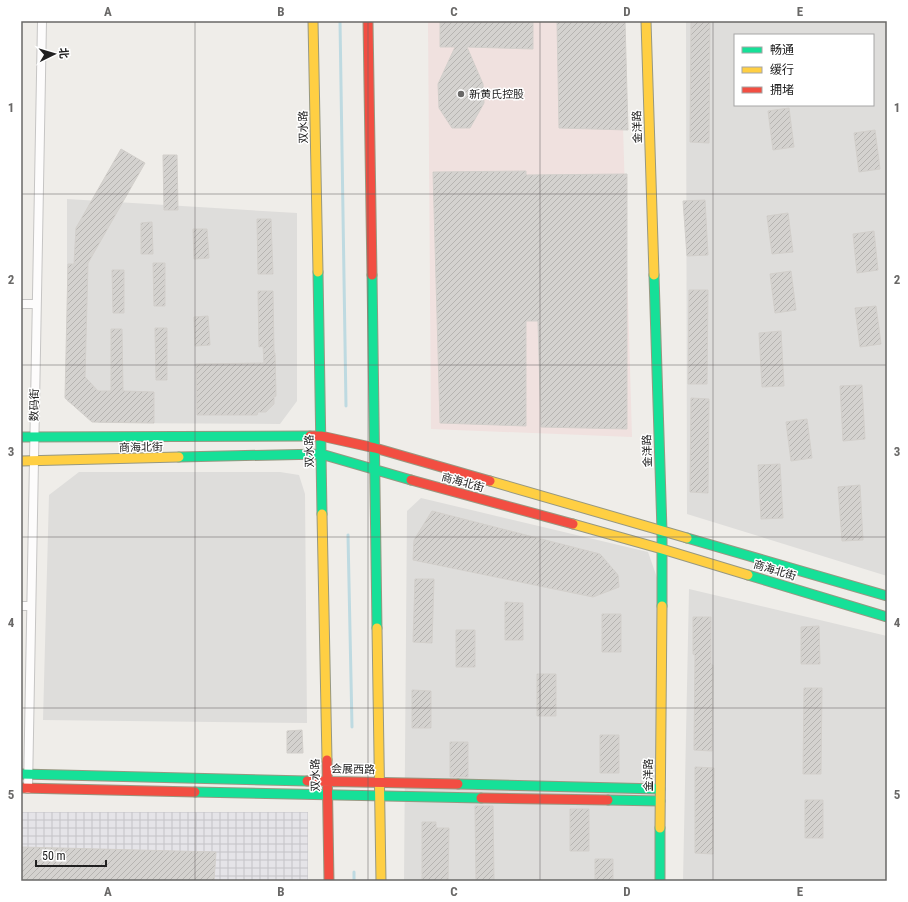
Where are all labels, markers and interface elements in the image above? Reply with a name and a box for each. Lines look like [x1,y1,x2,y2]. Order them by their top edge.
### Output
text: A [104,4,112,19]
text: B [277,4,285,19]
text: C [450,4,458,19]
text: D [623,4,631,19]
text: E [797,4,804,19]
north arrow [34,34,74,74]
legend [734,34,874,106]
text: 畅通 [770,43,794,57]
text: 北 [57,47,70,59]
text: 缓行 [770,63,794,77]
text: 拥堵 [770,83,794,97]
place label: 新黄氏控股 [469,88,524,101]
marker: 新黄氏控股 [456,89,466,99]
text: 1 [8,100,14,115]
text: 1 [894,100,900,115]
street label: 双水路 [297,110,310,144]
street label: 金洋路 [630,110,645,144]
text: 2 [8,272,15,287]
text: 2 [894,272,901,287]
street label: 数码街 [28,388,41,422]
street label: 双水路 [303,434,316,468]
street label: 金洋路 [640,434,655,468]
street label: 商海北街 [119,441,163,454]
text: 3 [8,444,14,459]
text: 3 [894,444,900,459]
street label: 商海北街 [440,471,486,494]
street label: 商海北街 [752,558,798,583]
text: 4 [8,615,15,630]
text: 4 [894,615,901,630]
street label: 双水路 [309,758,322,792]
street label: 金洋路 [642,759,655,792]
street label: 会展西路 [331,763,375,776]
text: 5 [8,787,15,802]
text: 5 [894,787,901,802]
scale bar [36,842,106,868]
text: 50 m [42,849,66,863]
text: A [104,884,112,899]
text: B [277,884,285,899]
text: C [450,884,458,899]
text: D [623,884,631,899]
text: E [797,884,804,899]

